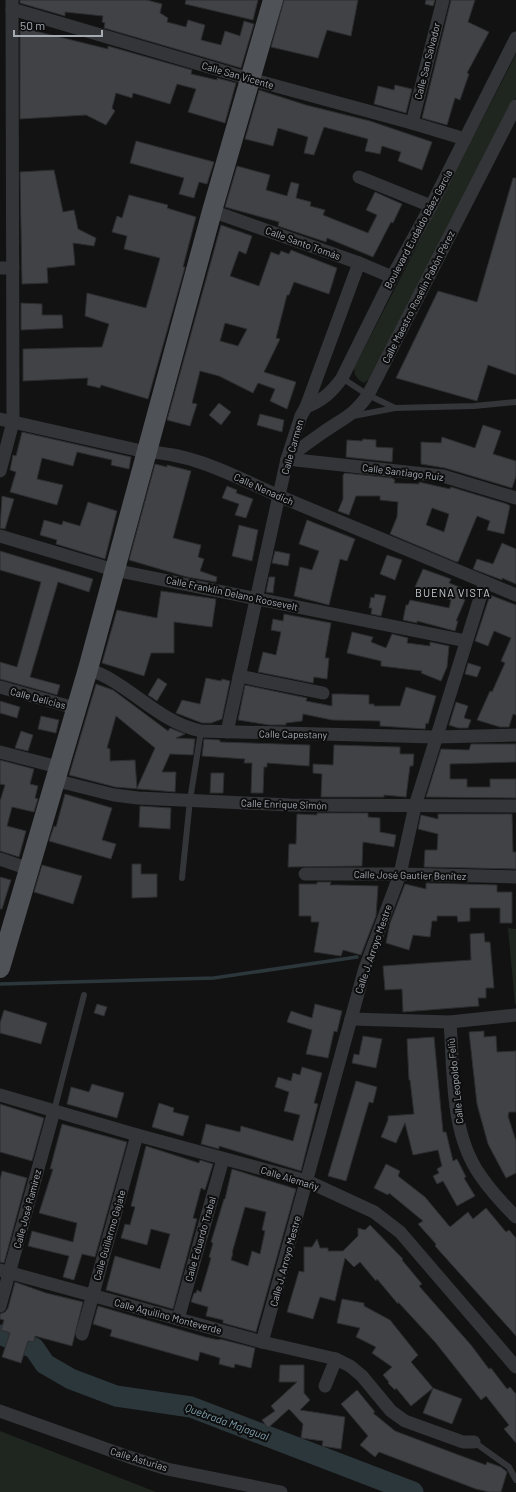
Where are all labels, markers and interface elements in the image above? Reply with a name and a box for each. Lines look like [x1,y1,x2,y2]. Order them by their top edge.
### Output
scale bar [14,12,102,38]
text: 50 m [20,18,45,32]
street label: Calle San Salvador [412,21,442,101]
street label: Calle San Vicente [201,59,275,91]
street label: Boulevard Eudaldo Báez García [382,168,454,290]
street label: Calle Santo Tomás [264,224,342,262]
street label: Calle Maestro Roselín Pabón Pérez [379,228,457,365]
street label: Calle Carmen [278,418,306,476]
street label: Calle Santiago Ruiz [362,461,445,483]
street label: Calle Nenadich [232,470,296,508]
street label: Calle Franklin Delano Roosevelt [165,573,299,613]
district label: BUENA VISTA [415,586,491,599]
street label: Calle Delicias [9,685,67,711]
street label: Calle Capestany [259,727,328,741]
street label: Calle Enrique Simón [241,796,327,812]
street label: Calle José Gautier Benítez [354,868,467,882]
street label: Calle J. Arroyo Mestre [352,903,394,995]
street label: Calle Leopoldo Feliú [445,1037,465,1125]
street label: Calle Alemañy [259,1163,321,1193]
street label: Calle José Ramírez [11,1168,43,1250]
street label: Calle Guillermo Gajate [90,1188,128,1282]
street label: Calle Eduardo Trabal [182,1195,218,1283]
street label: Calle J. Arroyo Mestre [267,1214,303,1308]
street label: Calle Aquilino Monteverde [113,1296,223,1336]
water label: Quebrada Majagual [183,1400,271,1443]
street label: Calle Asturias [109,1445,169,1473]

